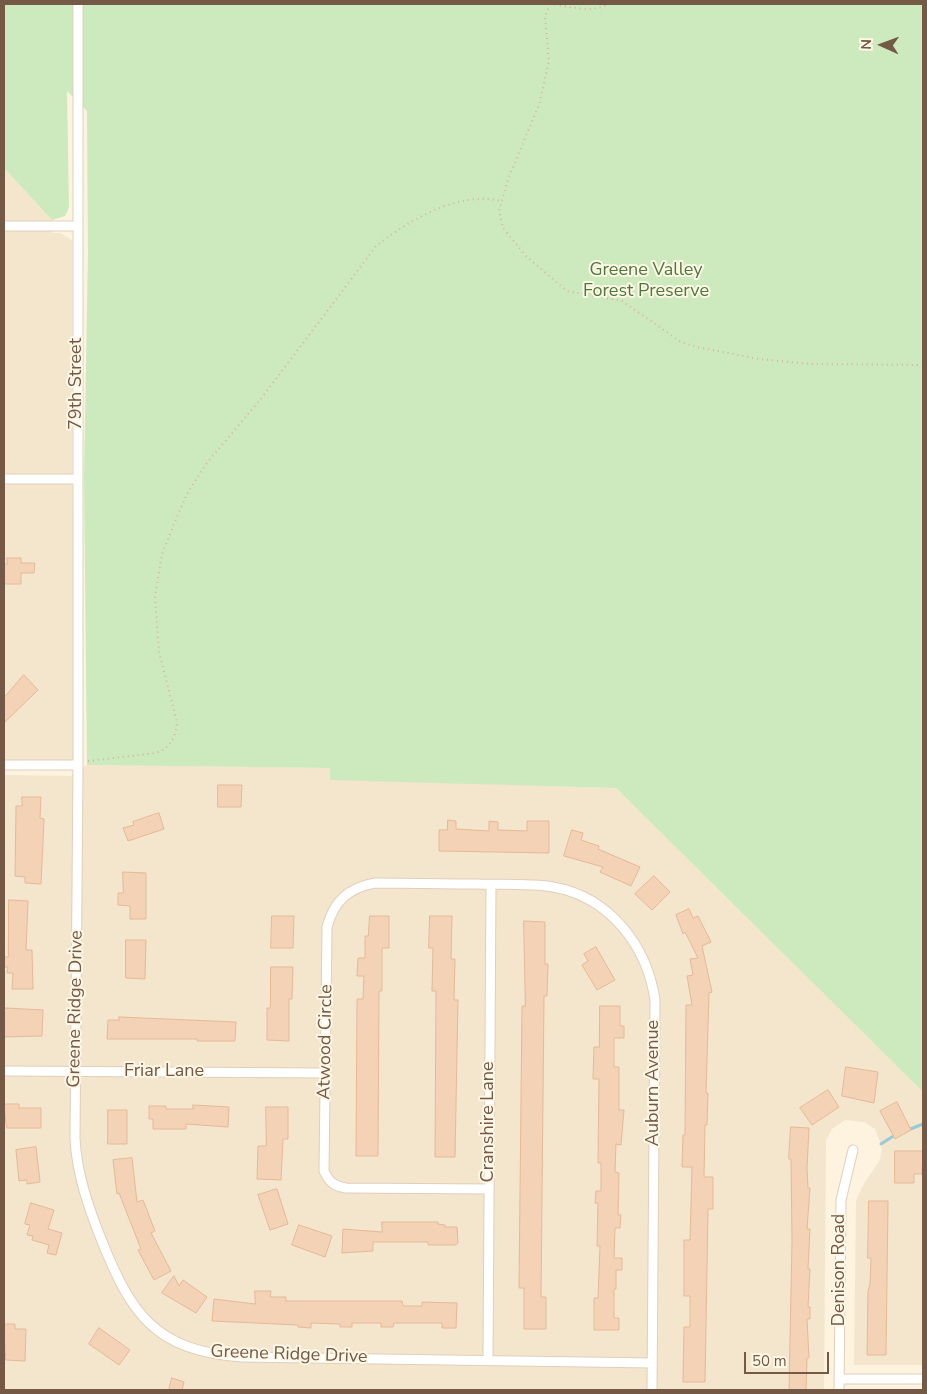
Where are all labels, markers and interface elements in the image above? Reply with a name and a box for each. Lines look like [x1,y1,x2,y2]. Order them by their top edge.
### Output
north arrow [857,20,907,70]
text: N [857,39,876,50]
park label: Greene Valley Forest Preserve [583,260,709,302]
street label: 79th Street [66,338,88,430]
street label: Greene Ridge Drive [64,930,88,1088]
street label: Atwood Circle [314,984,338,1100]
street label: Auburn Avenue [643,1020,665,1146]
street label: Friar Lane [124,1061,204,1083]
street label: Cranshire Lane [478,1062,500,1182]
street label: Denison Road [829,1214,851,1326]
street label: Greene Ridge Drive [210,1341,368,1369]
scale bar [747,1342,832,1374]
text: 50 m [752,1351,787,1371]

